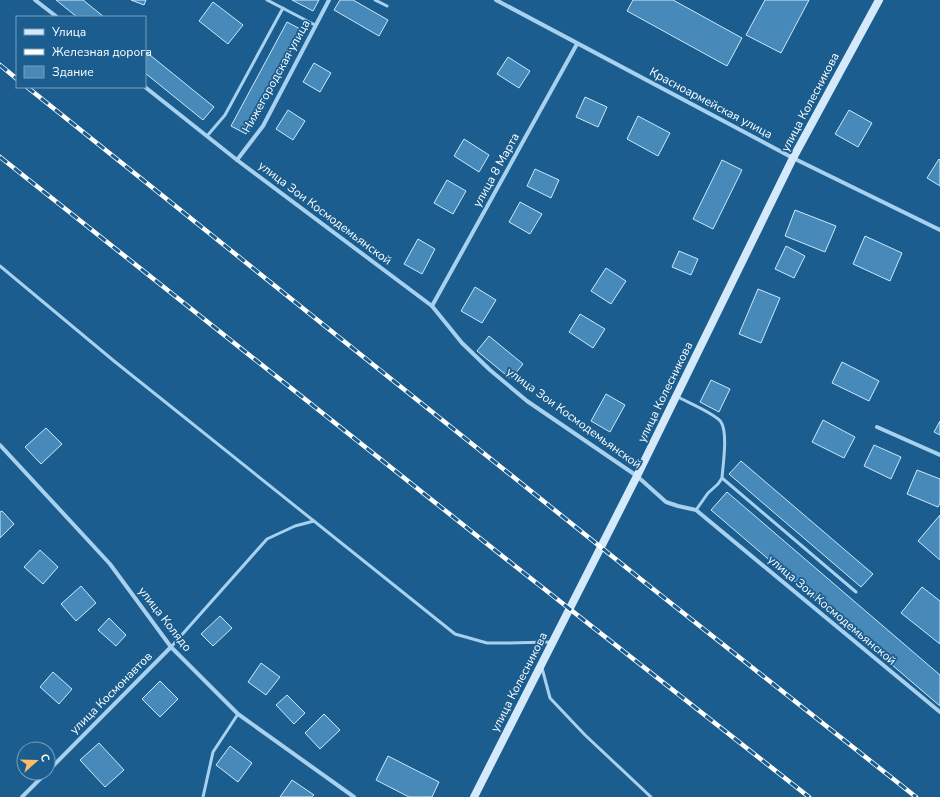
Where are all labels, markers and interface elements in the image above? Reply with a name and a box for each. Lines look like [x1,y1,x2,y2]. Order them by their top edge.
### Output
legend [16,16,146,88]
street label: Нижегородская улица [238,17,314,135]
text: Улица [51,24,86,40]
text: Железная дорога [52,44,152,60]
street label: улица Колесникова [777,50,843,154]
text: Здание [52,64,94,80]
street label: Красноармейская улица [647,64,775,142]
street label: улица 8 Марта [469,130,523,210]
street label: улица Зои Космодемьянской [255,157,395,269]
street label: улица Колесникова [634,339,696,445]
street label: улица Зои Космодемьянской [503,364,645,472]
street label: улица Зои Космодемьянской [764,551,900,669]
street label: улица Колядо [135,583,195,655]
street label: улица Колесникова [487,629,551,735]
street label: улица Космонавтов [66,648,156,738]
north arrow [16,741,56,781]
text: С [37,752,53,764]

